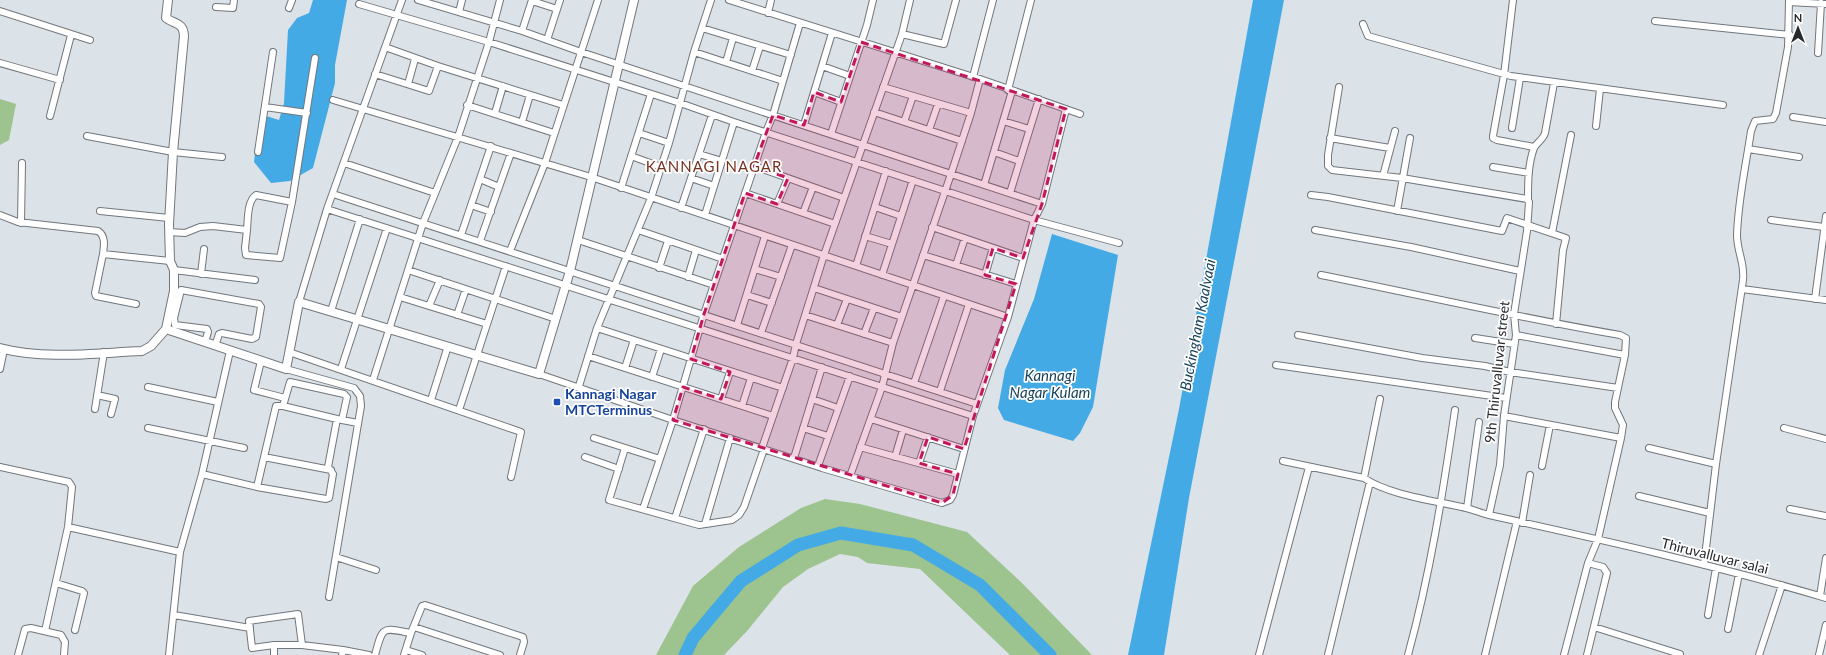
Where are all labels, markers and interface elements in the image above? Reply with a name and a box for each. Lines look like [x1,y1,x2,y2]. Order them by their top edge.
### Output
north arrow [1778,8,1818,48]
text: N [1794,11,1802,24]
district label: KANNAGI NAGAR [646,157,782,175]
water label: Buckingham Kaalvaai [1175,257,1219,392]
street label: 9th Thiruvalluvar street [1481,300,1512,444]
water label: Kannagi Nagar Kulam [1010,366,1091,401]
place label: Kannagi Nagar MTCTerminus [565,385,657,418]
marker: Kannagi Nagar MTCTerminus [552,397,562,407]
street label: Thiruvalluvar salai [1660,534,1770,577]

